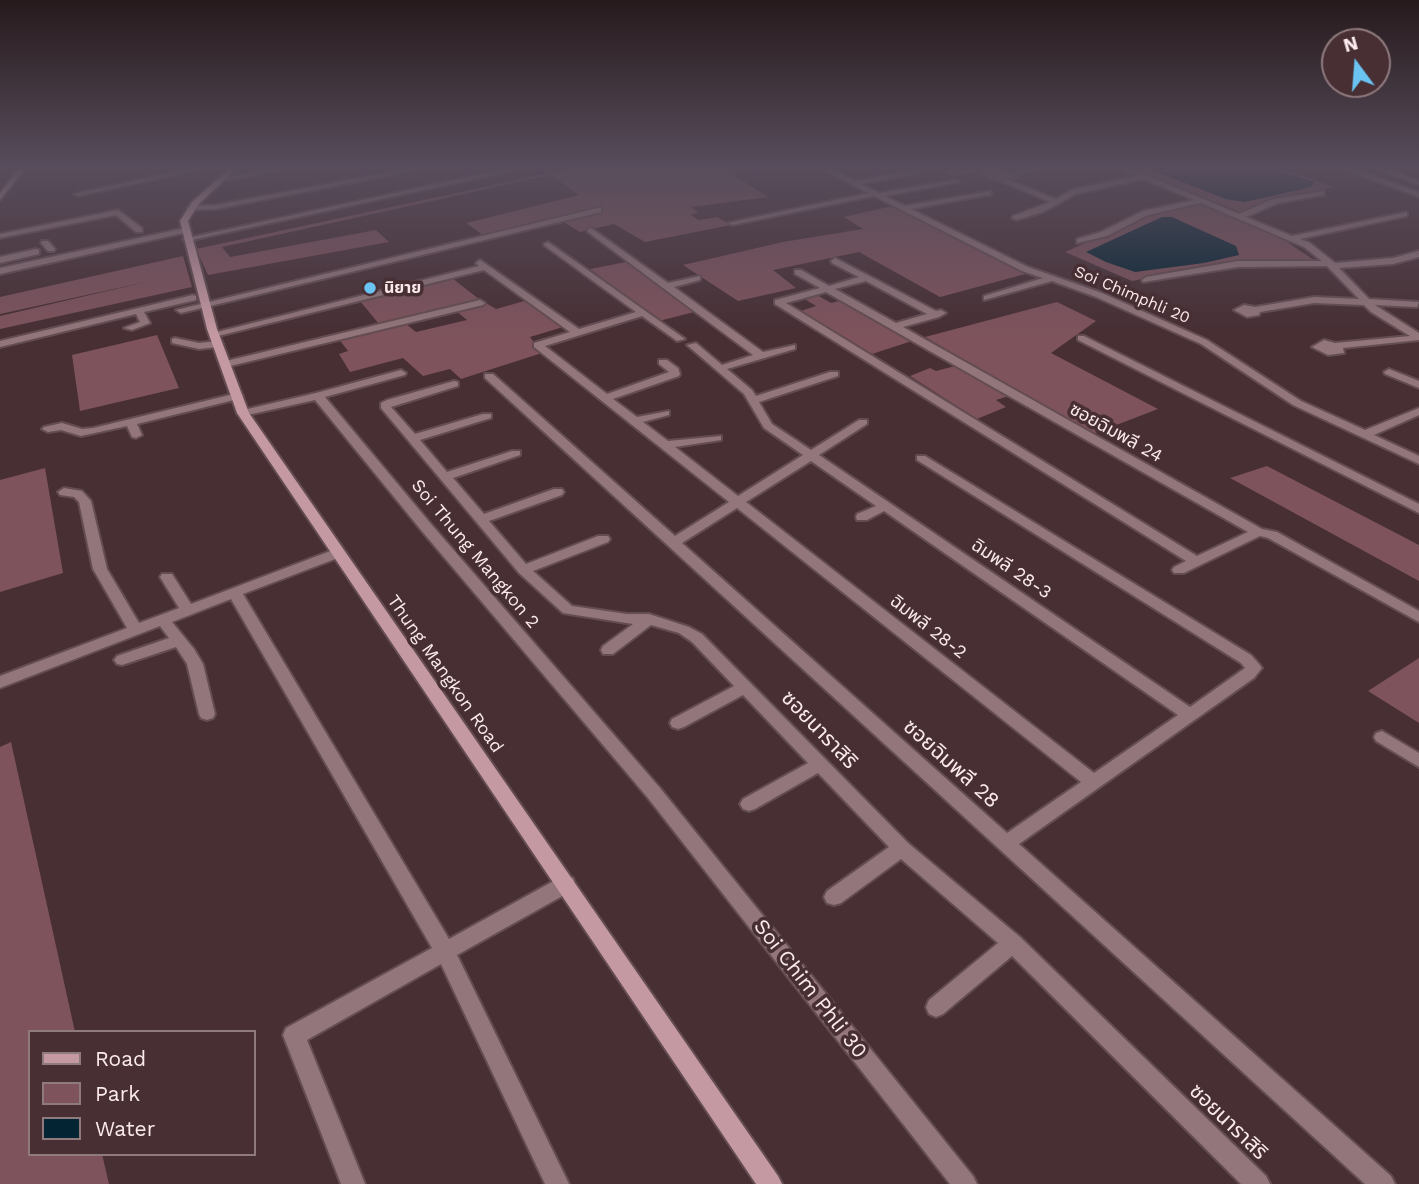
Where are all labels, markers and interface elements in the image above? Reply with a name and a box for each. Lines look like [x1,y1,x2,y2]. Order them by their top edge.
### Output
north arrow [1321,28,1391,98]
text: N [1341,31,1361,57]
street label: Soi Chimphli 20 [1071,262,1193,328]
place label: นิยาย [384,278,421,298]
marker: นิยาย [362,280,378,296]
street label: ซอยฉิมพลี 24 [1066,399,1166,467]
street label: Soi Thung Mangkon 2 [406,475,544,633]
street label: ฉิมพลี 28-3 [967,534,1055,604]
street label: ฉิมพลี 28-2 [885,590,971,664]
street label: Thung Mangkon Road [382,591,508,757]
street label: ซอยนาราสิริ [776,686,862,774]
street label: ซอยฉิมพลี 28 [898,714,1004,814]
street label: Soi Chim Phli 30 [748,915,872,1063]
legend [28,1030,256,1156]
text: Road [95,1046,146,1071]
street label: ซอยนาราสิริ [1184,1079,1272,1165]
text: Park [95,1081,140,1106]
text: Water [95,1116,155,1141]

